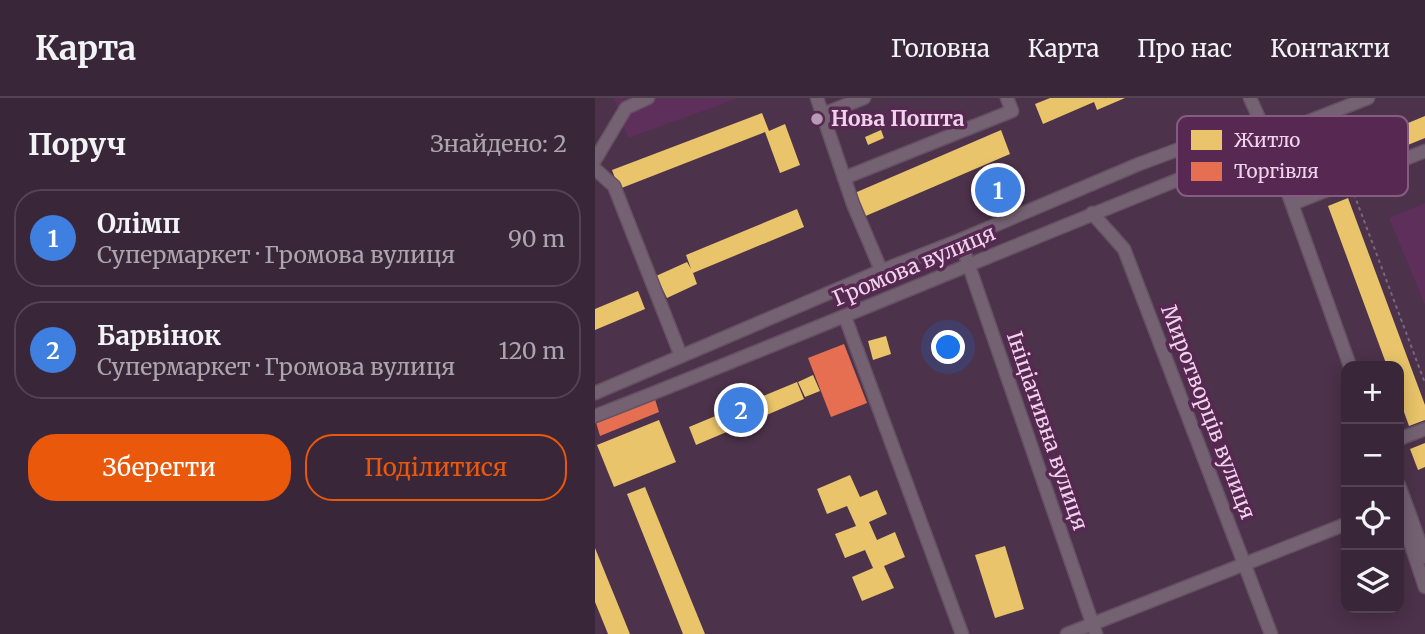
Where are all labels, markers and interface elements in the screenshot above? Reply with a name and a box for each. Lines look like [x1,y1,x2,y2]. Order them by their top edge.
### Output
text: Карта [35,28,136,69]
text: Головна [891,33,990,64]
text: Карта [1028,33,1099,64]
text: Про нас [1137,33,1232,64]
text: Контакти [1270,33,1390,64]
place label: Нова Пошта [831,105,965,132]
marker: Нова Пошта [809,111,825,127]
legend [1177,116,1408,196]
text: Поруч [28,125,126,163]
text: Житло [1234,128,1300,152]
text: Знайдено: 2 [430,129,567,158]
text: Торгівля [1234,159,1319,183]
pin: 1 [975,164,1021,216]
text: Олімп [97,207,180,240]
street label: Громова вулиця [828,219,999,312]
text: 1 [48,224,58,253]
text: 90 m [508,224,565,253]
text: Супермаркет · Громова вулиця [97,240,455,269]
street label: Миротворців вулиця [1155,301,1262,523]
text: Барвінок [97,319,221,352]
street label: Ініціативна вулиця [1001,328,1094,534]
your location [931,330,965,364]
text: 2 [46,336,60,365]
text: 120 m [499,336,565,365]
text: Супермаркет · Громова вулиця [97,352,455,381]
map controls [1341,361,1404,613]
button: + [1341,361,1404,424]
pin: 2 [718,384,764,436]
button: − [1341,424,1404,487]
button: Зберегти [28,434,291,501]
button: Поділитися [305,434,567,501]
button: locate [1341,487,1404,550]
button: layers [1341,550,1404,613]

